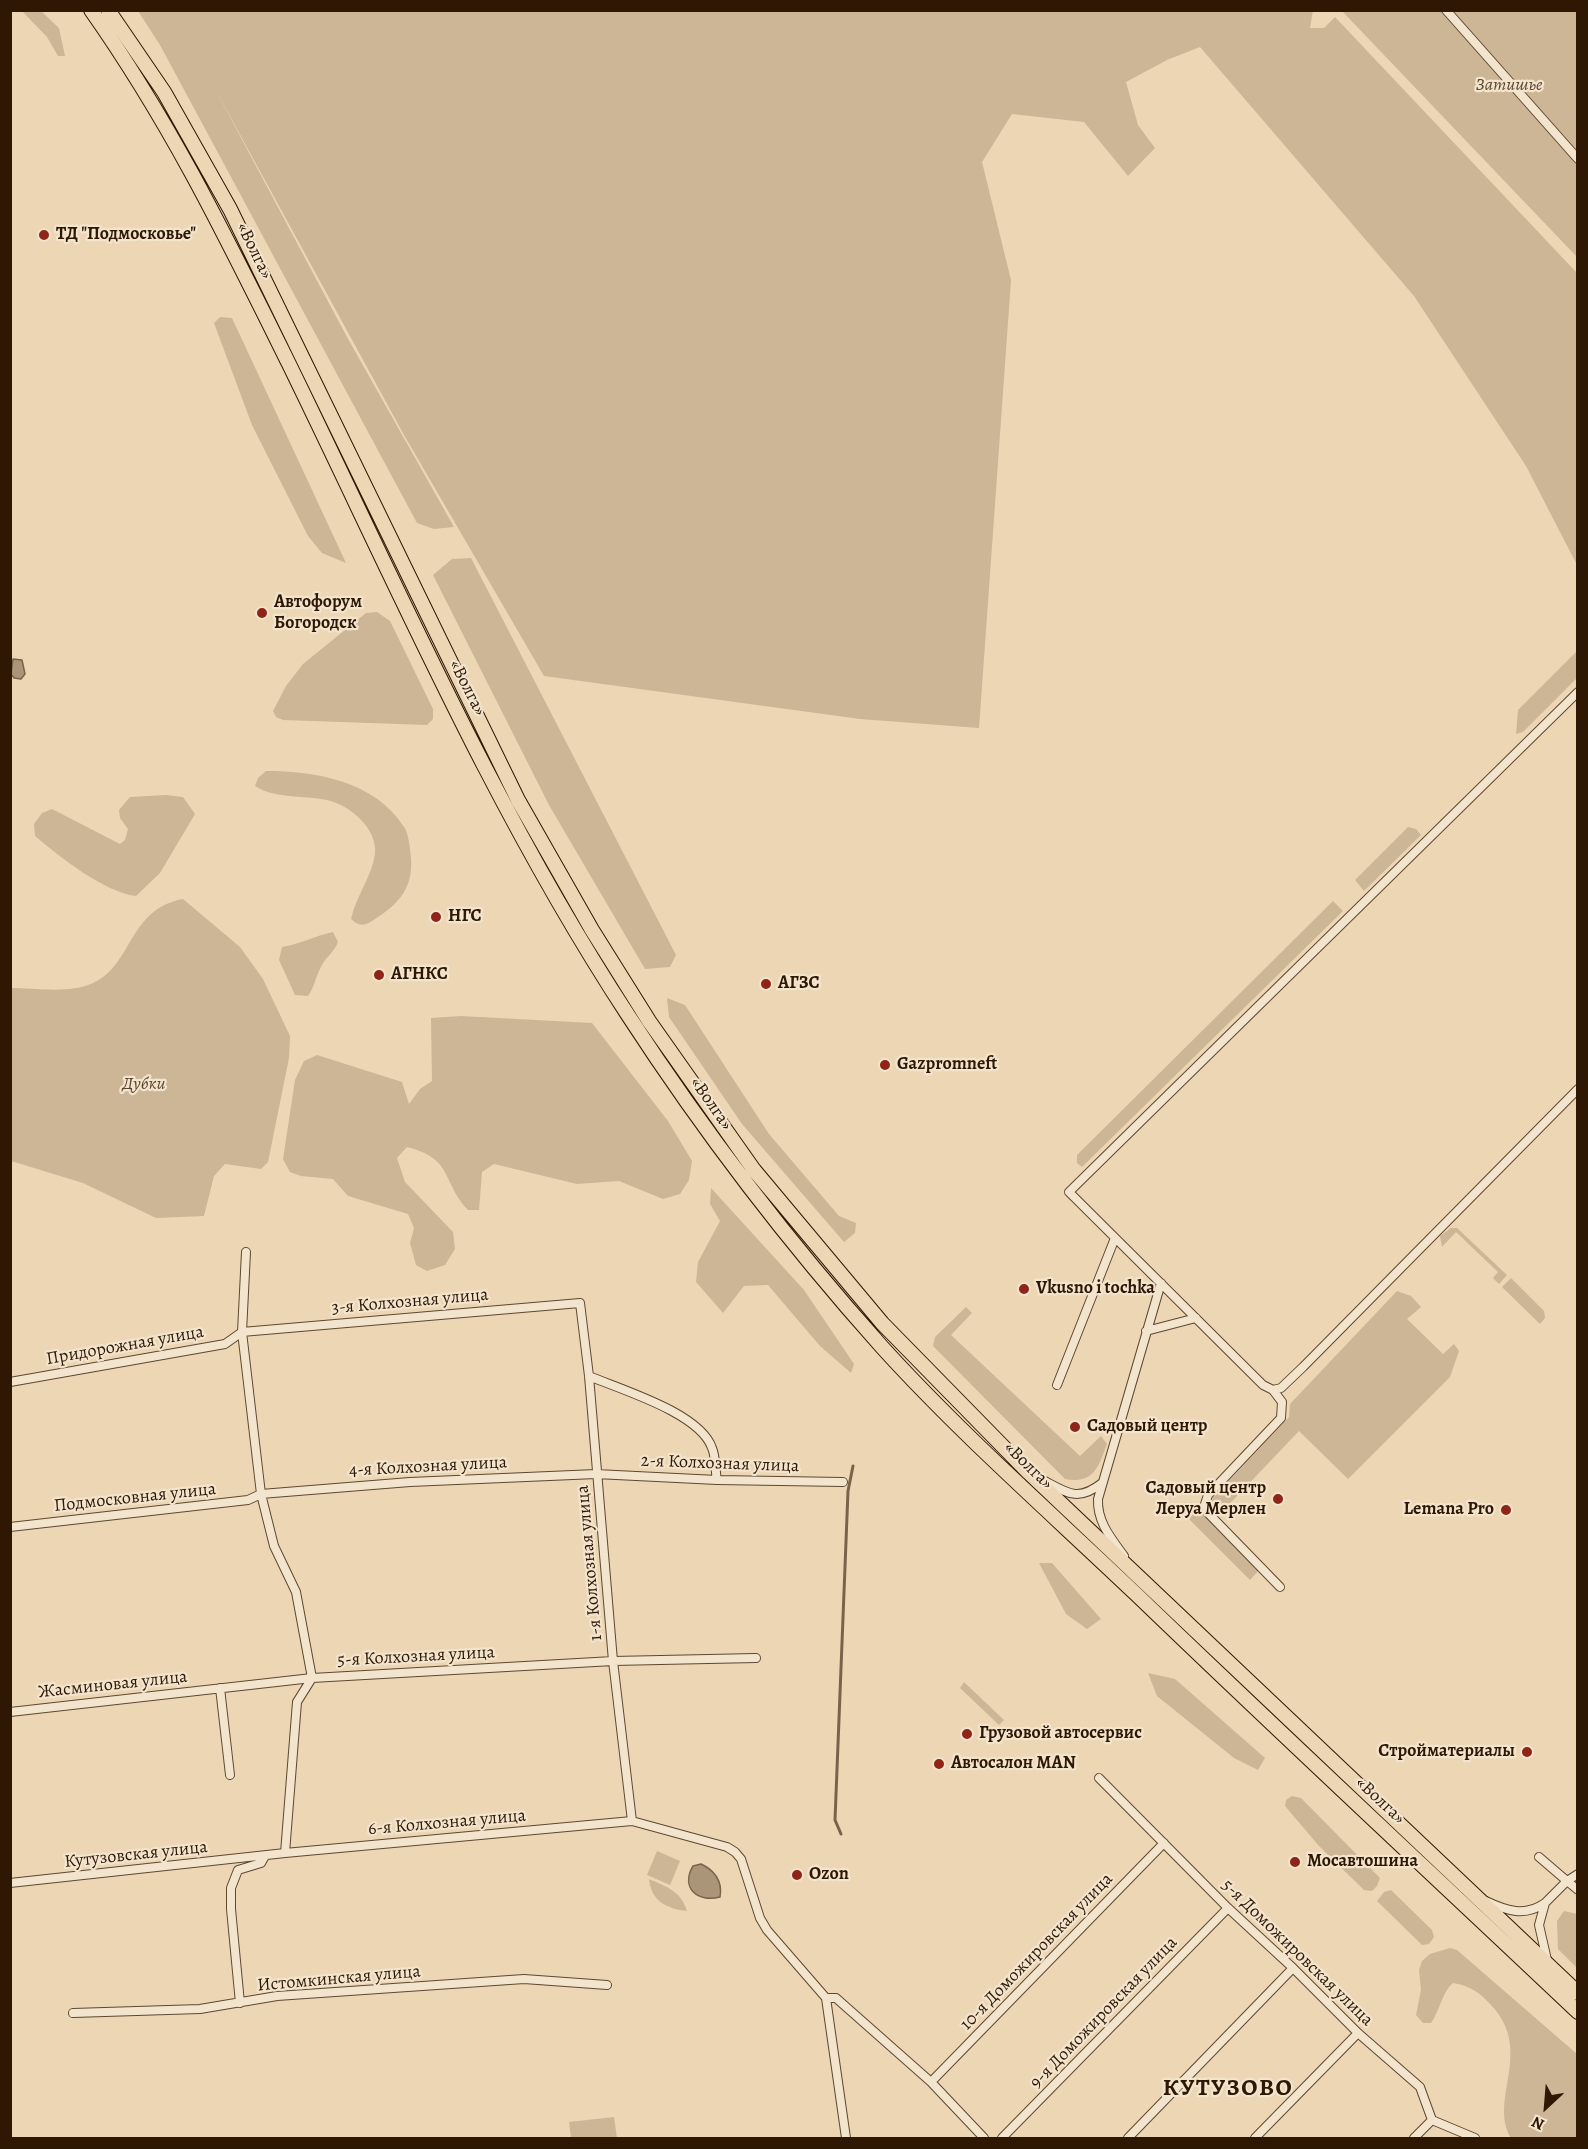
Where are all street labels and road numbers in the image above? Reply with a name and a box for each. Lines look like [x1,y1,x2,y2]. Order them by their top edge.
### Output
street label: «Волга» [231,219,277,283]
street label: «Волга» [444,656,490,720]
street label: «Волга» [685,1073,737,1135]
street label: 3-я Колхозная улица [331,1284,489,1320]
street label: Придорожная улица [45,1322,205,1370]
street label: «Волга» [999,1437,1057,1495]
street label: 2-я Колхозная улица [640,1450,800,1478]
street label: 4-я Колхозная улица [348,1452,508,1482]
street label: Подмосковная улица [53,1479,217,1517]
street label: 1-я Колхозная улица [572,1484,608,1642]
street label: 5-я Колхозная улица [337,1642,495,1672]
street label: Жасминовая улица [37,1666,189,1704]
street label: «Волга» [1351,1773,1409,1829]
street label: 6-я Колхозная улица [367,1805,527,1841]
street label: Кутузовская улица [63,1837,209,1873]
street label: 10-я Доможировская улица [956,1869,1118,2035]
street label: 5-я Доможировская улица [1217,1875,1377,2031]
street label: 9-я Доможировская улица [1026,1933,1182,2093]
street label: Истомкинская улица [256,1961,422,1997]

